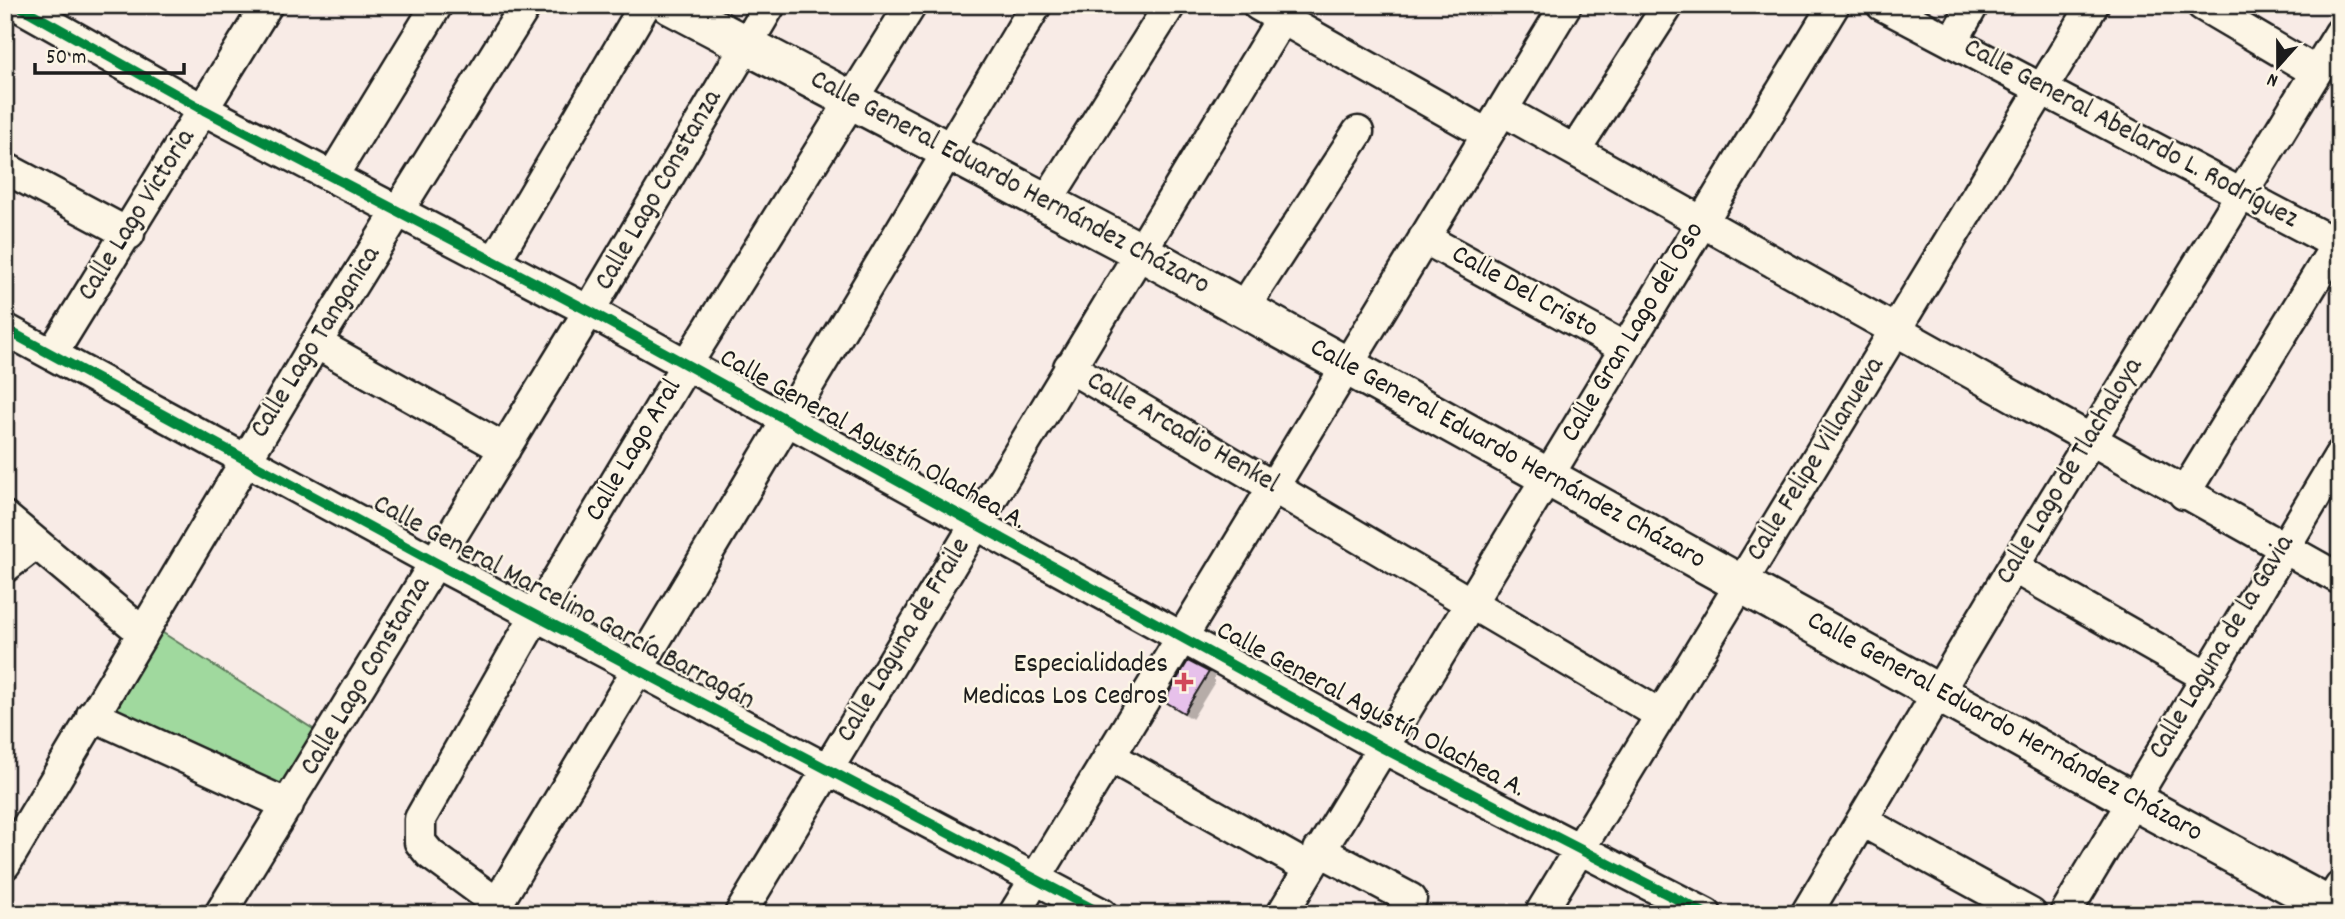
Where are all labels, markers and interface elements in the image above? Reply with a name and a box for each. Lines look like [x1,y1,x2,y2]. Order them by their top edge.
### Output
street label: Calle General Abelardo L. Rodríguez [1956,30,2305,241]
scale bar [35,32,184,76]
north arrow [2244,32,2314,102]
text: 50 m [46,44,86,74]
street label: Calle General Eduardo Hernández Cházaro [802,61,1216,307]
text: N [2264,64,2282,93]
street label: Calle Lago Constanza [586,82,734,299]
street label: Calle Lago Victoria [69,122,207,310]
street label: Calle Gran Lago del Oso [1552,215,1716,451]
street label: Calle Del Cristo [1443,236,1605,350]
street label: Calle Lago Tanganica [242,238,393,447]
street label: Calle General Eduardo Hernández Cházaro [1302,329,1712,581]
street label: Calle General Agustín Olachea A. [711,340,1033,542]
street label: Calle Felipe Villanueva [1738,349,1897,570]
street label: Calle Lago de Tlachaloya [1987,350,2155,593]
street label: Calle Arcadio Henkel [1078,363,1286,506]
street label: Calle Lago Aral [577,372,694,530]
street label: Calle General Marcelino García Barragán [365,486,761,722]
street label: Calle Laguna de la Gavia [2140,527,2306,768]
street label: Calle Laguna de Fraile [828,531,982,751]
street label: Calle Lago Constanza [292,569,443,784]
street label: Calle General Eduardo Hernández Cházaro [1799,602,2209,854]
street label: Calle General Agustín Olachea A. [1208,612,1532,810]
place label: Especialidades Medicas Los Cedros [962,646,1168,718]
marker: Especialidades Medicas Los Cedros [1174,672,1194,692]

